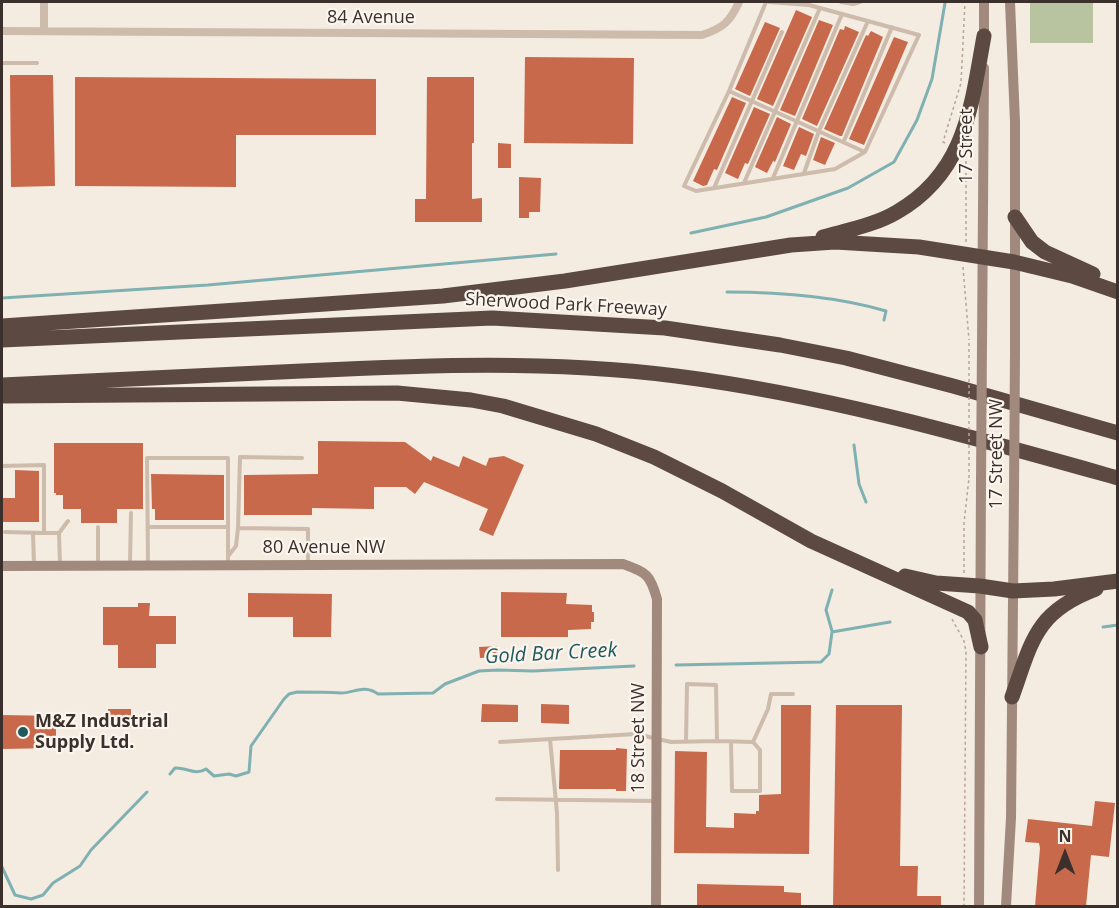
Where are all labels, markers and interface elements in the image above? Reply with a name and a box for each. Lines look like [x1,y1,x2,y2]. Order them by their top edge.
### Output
street label: 84 Avenue [327,7,415,29]
street label: 17 Street [956,108,978,184]
street label: Sherwood Park Freeway [465,289,667,321]
street label: 17 Street NW [986,399,1008,509]
street label: 80 Avenue NW [263,537,385,559]
water label: Gold Bar Creek [484,639,618,669]
street label: 18 Street NW [628,683,650,793]
place label: M&Z Industrial Supply Ltd. [35,711,168,754]
marker: M&Z Industrial Supply Ltd. [16,725,30,739]
north arrow [1035,824,1095,884]
text: N [1058,825,1072,847]

